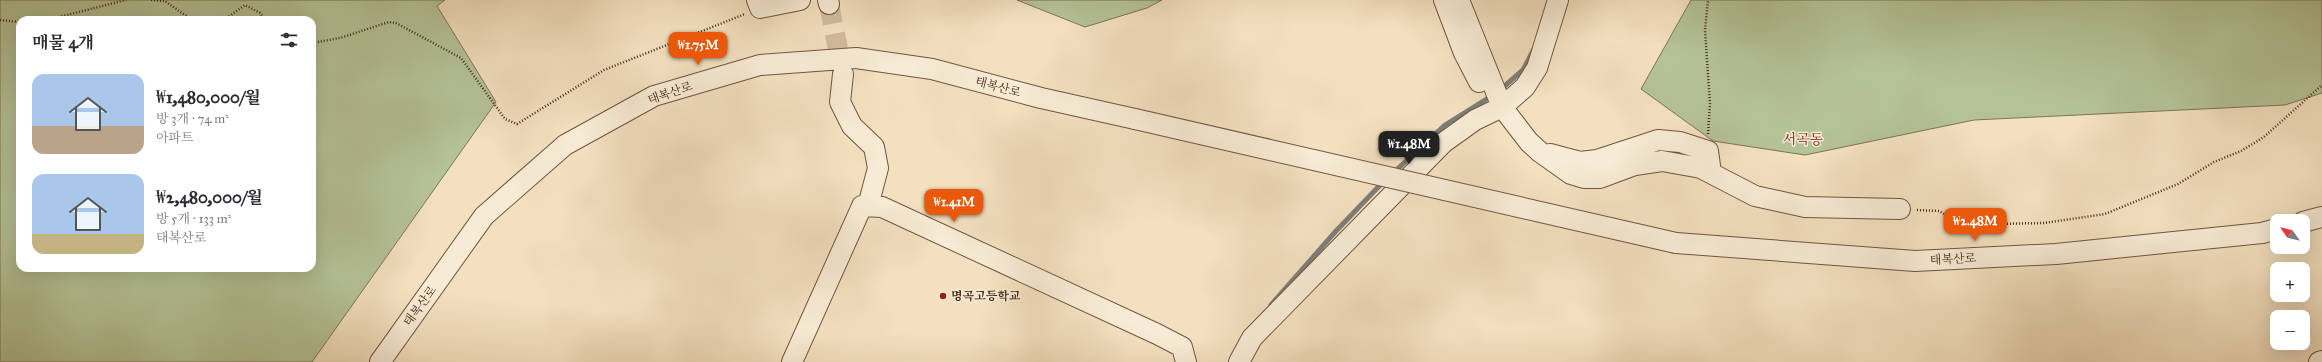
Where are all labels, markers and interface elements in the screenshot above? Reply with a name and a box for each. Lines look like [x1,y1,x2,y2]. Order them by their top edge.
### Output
icon: filters [278,29,300,51]
text: 매물 4개 [32,32,94,53]
pin: ₩1.75M [665,32,731,66]
text: ₩1.75M [677,37,719,53]
street label: 태복산로 [974,74,1023,100]
street label: 태복산로 [646,79,695,107]
text: ₩1,480,000/월 [156,87,261,108]
icon: home [64,90,112,138]
text: 방 3개 · 74 m² [156,111,229,127]
text: 아파트 [156,130,194,146]
pin: ₩1.48M [1376,131,1442,165]
district label: 서곡동 [1783,131,1824,148]
text: ₩1.48M [1387,136,1431,152]
text: ₩2,480,000/월 [156,187,263,208]
pin: ₩1.41M [921,189,987,223]
icon: home [64,190,112,238]
text: ₩1.41M [933,194,975,210]
pin: ₩2.48M [1942,208,2008,242]
text: 방 5개 · 133 m² [156,211,231,227]
text: ₩2.48M [1953,213,1997,229]
north arrow [2270,214,2310,254]
map controls [2270,214,2310,350]
text: 태복산로 [156,230,206,246]
street label: 태복산로 [1929,251,1977,267]
button: + [2270,262,2310,302]
street label: 태복산로 [401,283,440,329]
place label: 명곡고등학교 [951,289,1021,303]
marker: 명곡고등학교 [938,291,948,301]
button: − [2270,310,2310,350]

